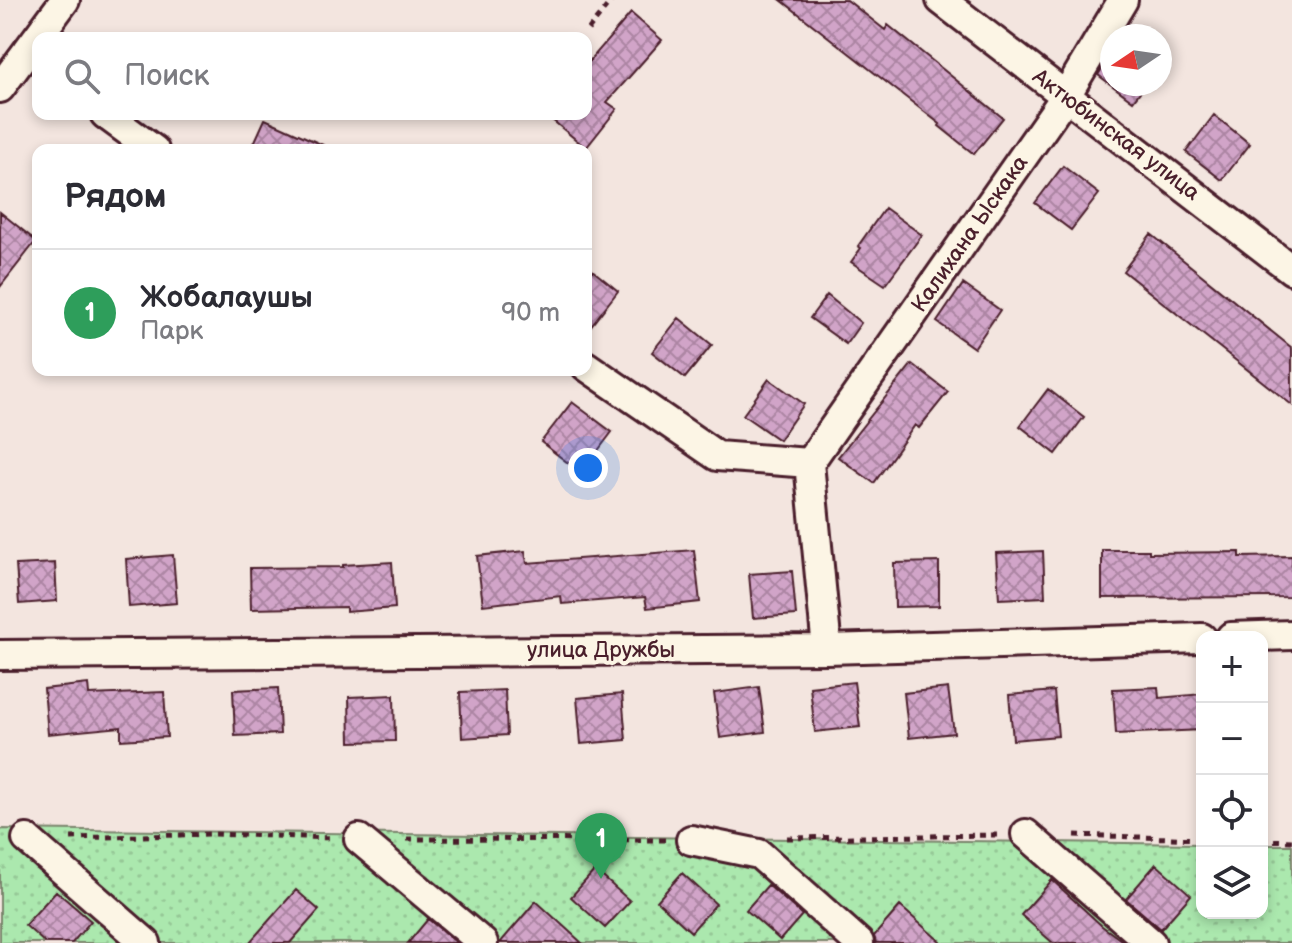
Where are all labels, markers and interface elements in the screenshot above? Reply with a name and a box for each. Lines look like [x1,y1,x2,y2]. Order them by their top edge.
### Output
north arrow [1100,24,1172,96]
search box [32,32,592,120]
icon: search [60,54,104,98]
text: Поиск [124,58,210,94]
street label: Актюбинская улица [1026,63,1205,207]
street label: Калихана Ыскака [906,150,1034,318]
text: Рядом [64,176,166,217]
text: Жобалаушы [140,280,313,316]
text: 1 [85,298,95,329]
text: 90 m [501,298,560,329]
text: Парк [140,316,203,347]
your location [568,448,608,488]
map controls [1196,631,1268,919]
button: + [1196,631,1268,703]
street label: улица Дружбы [527,637,675,664]
button: − [1196,703,1268,775]
button: locate [1196,775,1268,847]
pin: 1 [575,813,627,879]
button: layers [1196,847,1268,919]

